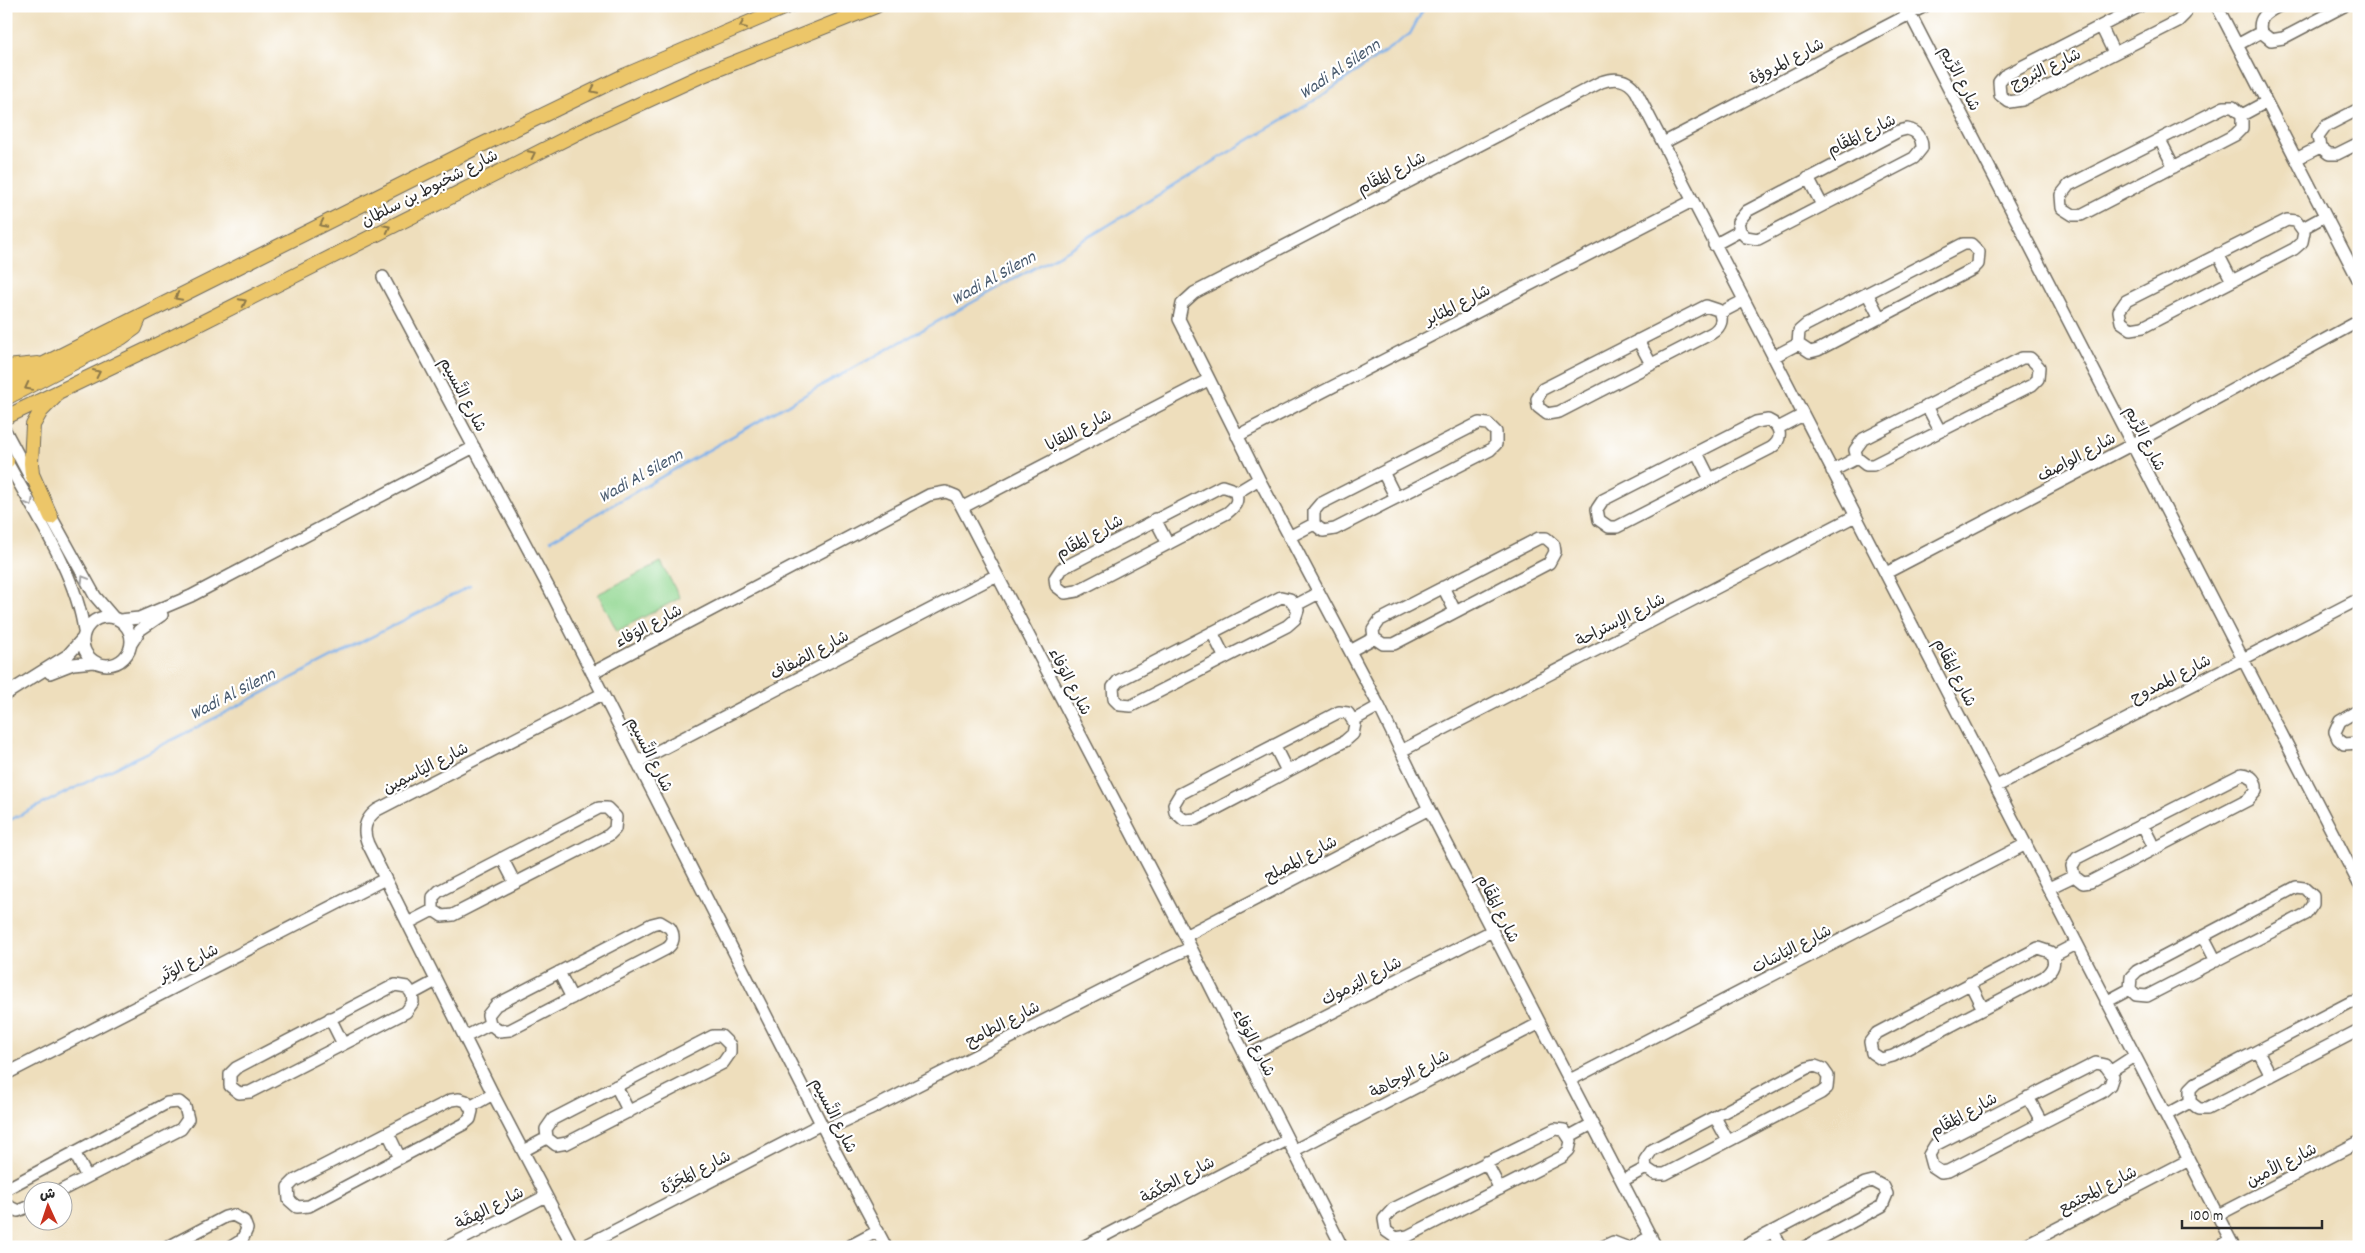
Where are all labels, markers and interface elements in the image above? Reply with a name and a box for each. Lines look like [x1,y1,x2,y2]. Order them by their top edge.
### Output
one-way arrow [739,18,748,29]
water label: Wadi Al Silenn [1295,33,1386,106]
street label: شارع المروؤة [1746,33,1829,91]
street label: شارع الرِّيم [1933,43,1985,116]
street label: شارع البُروج [2007,44,2085,97]
one-way arrow [590,84,599,95]
street label: شارع المَقَام [1824,110,1900,163]
street label: شارع شخبوط بن سلطان [358,145,503,234]
street label: شارع المَقَام [1354,147,1430,201]
one-way arrow [527,150,536,160]
one-way arrow [319,218,328,228]
one-way arrow [382,224,391,234]
water label: Wadi Al Silenn [948,245,1042,313]
street label: شارع المثابر [1419,280,1495,334]
one-way arrow [174,291,183,301]
one-way arrow [237,298,246,308]
street label: شارع النَّسيم [432,354,491,437]
one-way arrow [92,369,101,379]
one-way arrow [24,381,33,391]
street label: شارع الرِّيم [2118,403,2170,476]
street label: شارع اللقايا [1042,405,1116,458]
street label: شارع الواصف [2034,428,2121,489]
water label: Wadi Al Silenn [595,443,689,511]
one-way arrow [23,498,33,507]
street label: شارع المَقَام [1052,510,1128,566]
one-way arrow [81,575,91,584]
street label: شارع الإستراحة [1572,589,1670,654]
street label: شارع الوَفاء [611,600,687,655]
street label: شارع الضفاف [767,626,854,687]
street label: شارع المَقَام [1927,635,1981,711]
street label: شارع الوَفاء [1041,644,1096,720]
street label: شارع الممدوح [2127,650,2216,711]
water label: Wadi Al Silenn [186,663,281,727]
street label: شارع النَّسيم [620,713,678,797]
street label: شارع اليَاسمِين [379,738,473,801]
street label: شارع المصلح [1260,831,1342,889]
street label: شارع المَقَام [1470,871,1524,947]
street label: شارع اليَاسَات [1748,920,1836,980]
street label: شارع الوَتَر [153,939,223,990]
street label: شارع اليَرموك [1318,952,1406,1012]
street label: شارع الطامح [962,997,1045,1054]
street label: شارع الوَفاء [1226,1005,1280,1081]
street label: شارع الوجاهة [1366,1045,1454,1105]
street label: شارع النَّسيم [804,1074,862,1158]
street label: شارع المَقَام [1926,1088,2002,1144]
street label: شارع الأمين [2242,1138,2321,1194]
street label: شارع المَجَرَّة [657,1146,735,1201]
street label: شارع الحِكْمَة [1136,1151,1219,1210]
street label: شارع المجتمع [2055,1161,2142,1221]
north arrow [22,1180,72,1230]
street label: شارع الهِمَّة [452,1182,528,1236]
text: ش [39,1185,56,1205]
scale bar [2182,1198,2322,1230]
text: 100 m [2190,1206,2223,1228]

